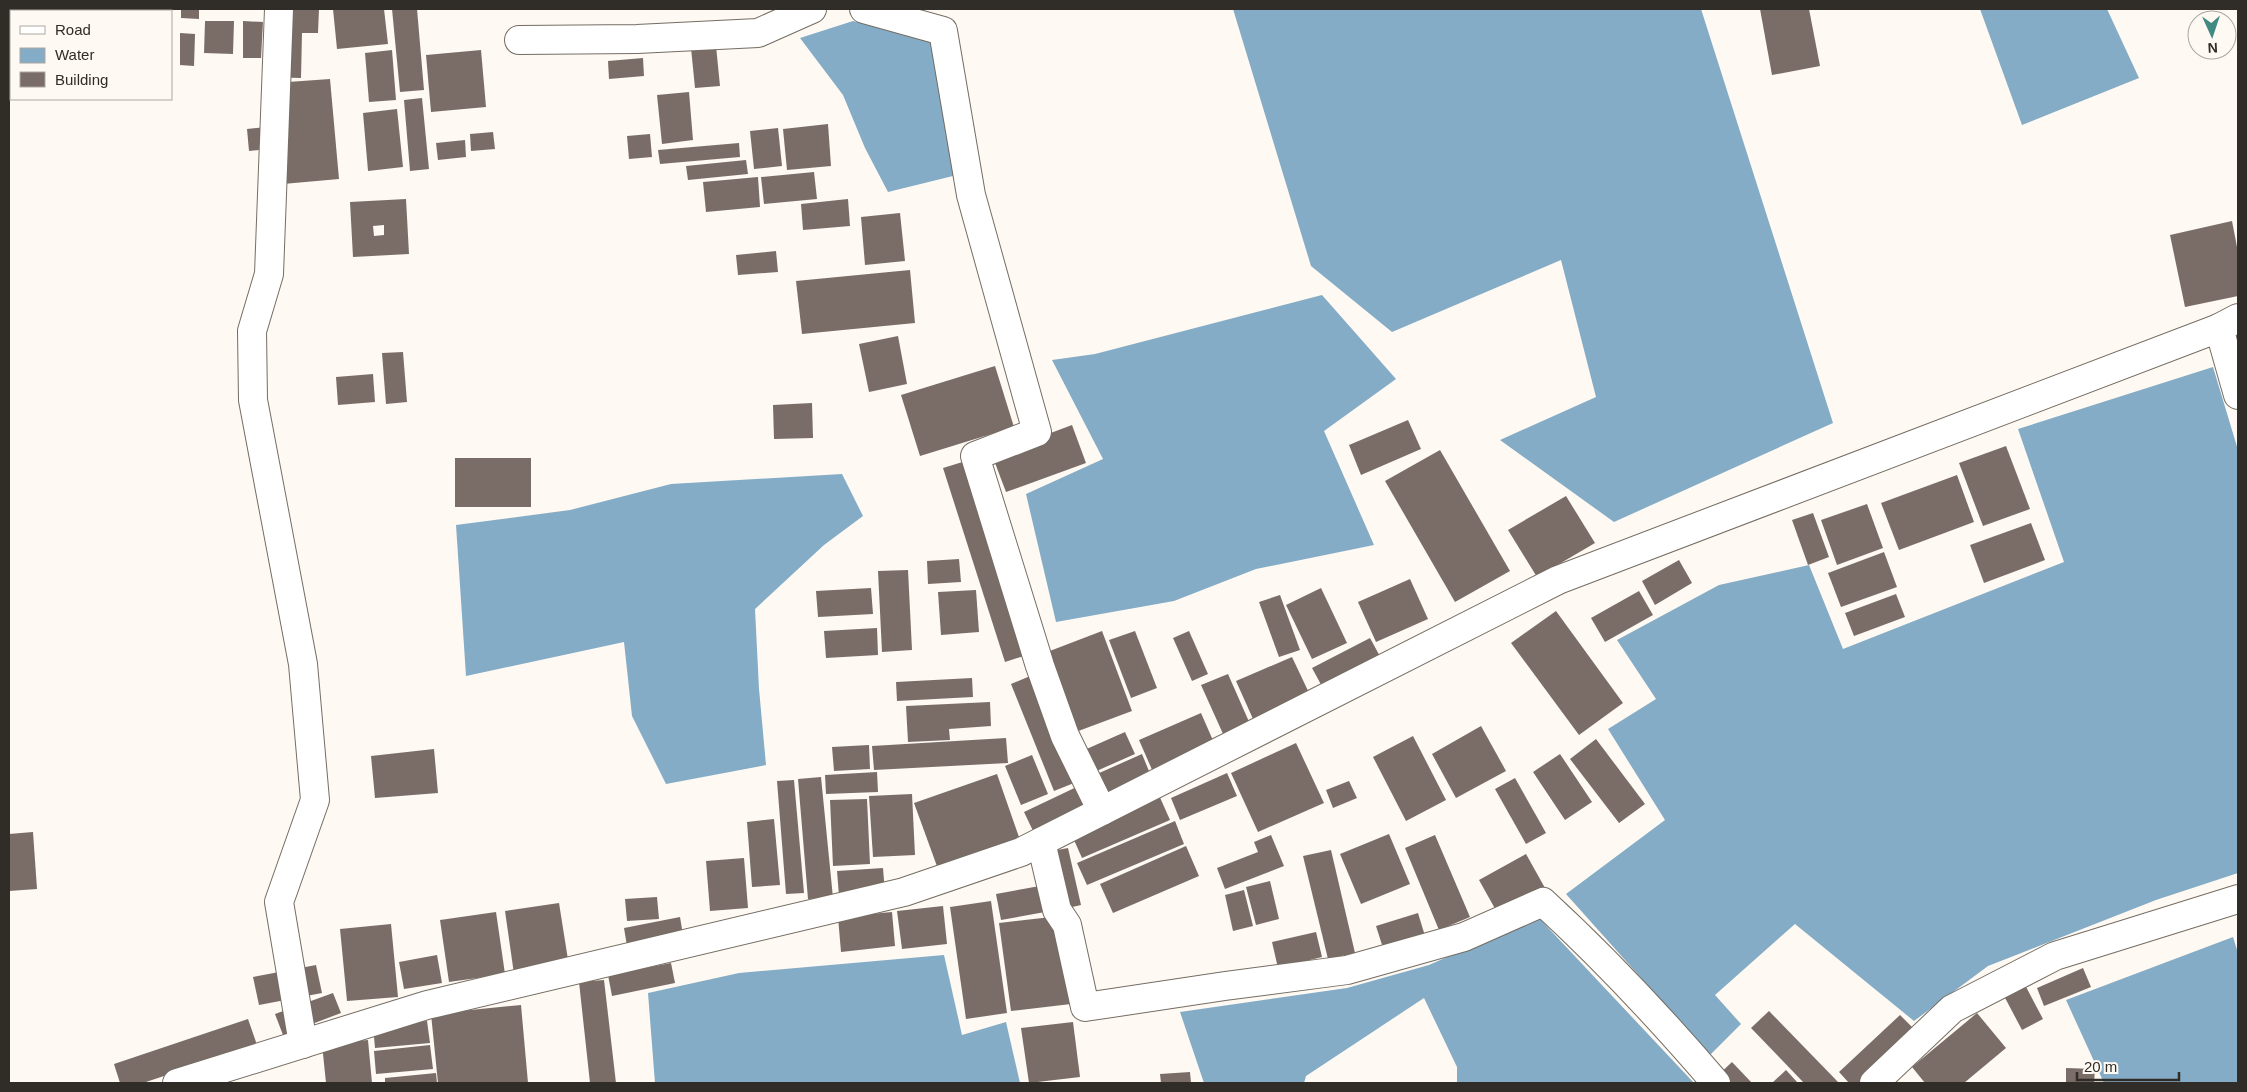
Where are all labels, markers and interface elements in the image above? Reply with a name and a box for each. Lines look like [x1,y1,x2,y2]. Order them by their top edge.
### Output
legend [10,10,172,100]
north arrow [2187,10,2237,60]
text: Road [55,21,91,38]
text: N [2207,40,2218,56]
text: Water [55,46,94,63]
text: Building [55,71,108,88]
scale bar [2077,1050,2180,1082]
text: 20 m [2084,1058,2117,1075]

